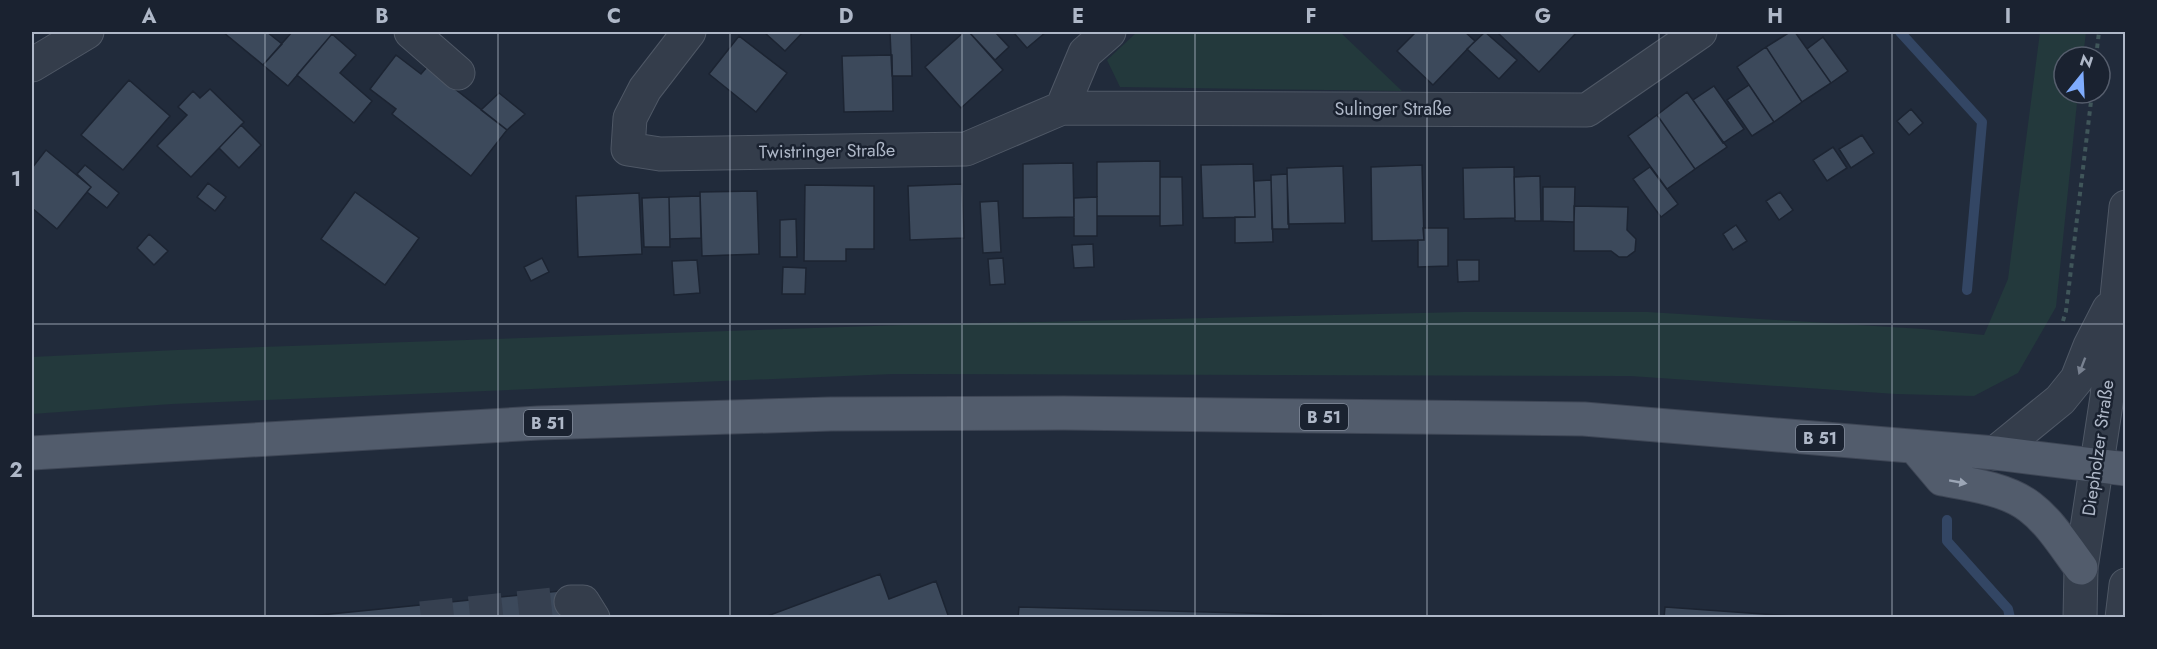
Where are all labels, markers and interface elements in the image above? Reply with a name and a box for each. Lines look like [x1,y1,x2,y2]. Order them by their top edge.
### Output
text: A [141,2,157,31]
text: B [375,2,389,31]
text: C [607,2,621,31]
text: D [839,2,853,31]
text: E [1072,2,1084,31]
text: F [1305,2,1317,31]
text: G [1535,2,1551,31]
text: H [1767,2,1783,31]
text: I [2005,2,2011,31]
north arrow [2052,45,2112,105]
text: N [2077,48,2096,74]
street label: Sulinger Straße [1334,96,1452,122]
street label: Twistringer Straße [759,137,895,165]
text: 1 [11,165,21,194]
one-way arrow [2077,357,2086,375]
street label: Diepholzer Straße [2076,378,2120,518]
road number: B 51 [1300,404,1348,430]
road number: B 51 [524,410,572,436]
road number: B 51 [1796,425,1844,451]
text: 2 [9,456,23,485]
one-way arrow [1949,478,1968,487]

